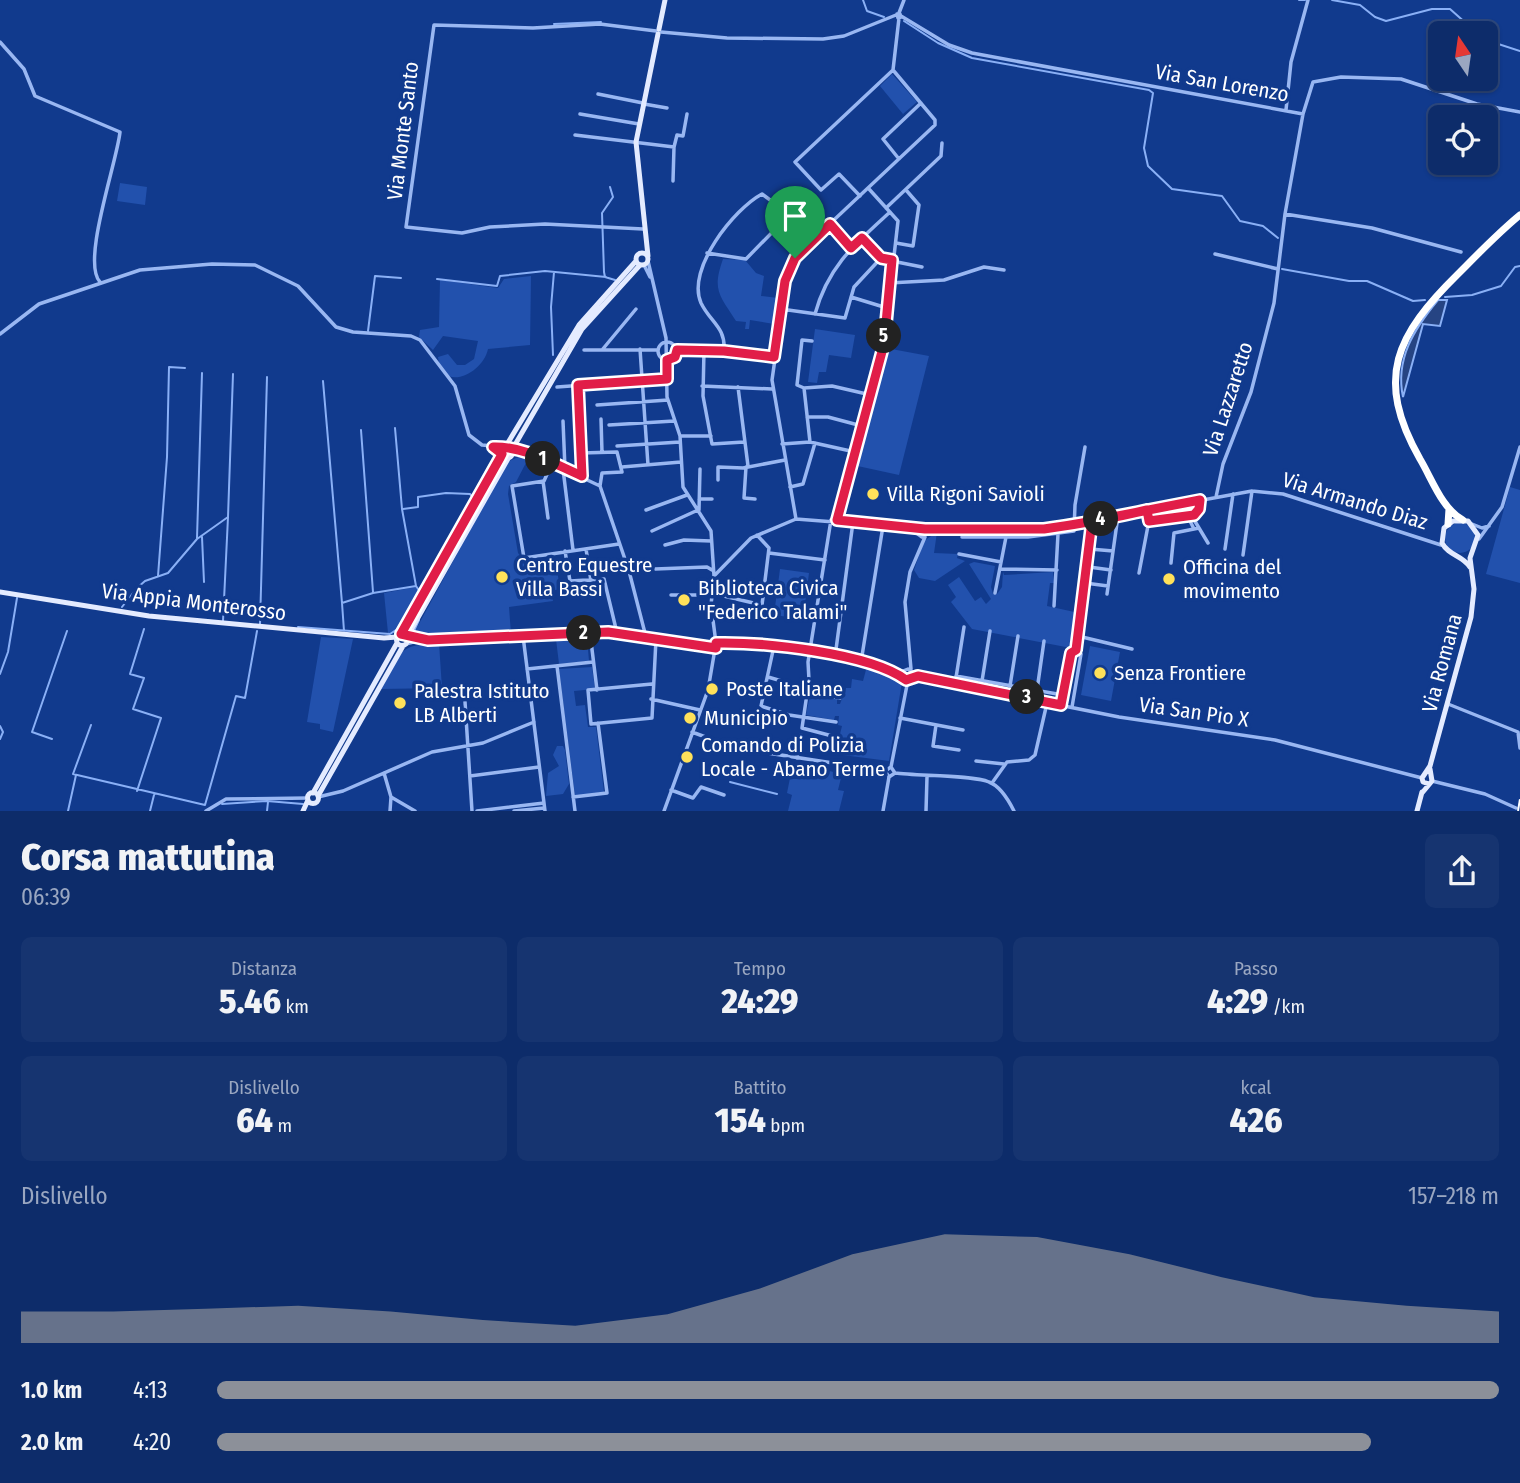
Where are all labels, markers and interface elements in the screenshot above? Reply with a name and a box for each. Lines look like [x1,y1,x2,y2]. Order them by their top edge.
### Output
north arrow [1428,21,1498,91]
map controls [1428,21,1498,175]
street label: Via San Lorenzo [1153,58,1291,108]
street label: Via Monte Santo [382,60,424,202]
button: locate [1428,105,1498,175]
pin [765,186,825,258]
icon: arrive [776,197,814,235]
pin: 5 [866,318,902,354]
text: 5 [879,324,888,347]
street label: Via Lazzaretto [1197,338,1259,460]
pin: 1 [526,442,560,476]
text: 1 [538,447,547,470]
street label: Via Armando Diaz [1279,467,1431,535]
place label: Villa Rigoni Savioli [887,481,1045,507]
marker: Villa Rigoni Savioli [865,486,881,502]
pin: 4 [1084,502,1118,536]
text: 4 [1096,507,1105,530]
place label: Centro Equestre Villa Bassi [516,552,652,602]
place label: Officina del movimento [1183,554,1282,604]
marker: Centro Equestre Villa Bassi [494,569,510,585]
marker: Officina del movimento [1161,571,1177,587]
place label: Biblioteca Civica "Federico Talami" [698,575,847,625]
street label: Via Appia Monterosso [100,578,288,626]
marker: Biblioteca Civica "Federico Talami" [676,592,692,608]
street label: Via Romana [1416,611,1468,715]
pin: 2 [566,616,602,650]
text: 2 [579,621,588,644]
place label: Senza Frontiere [1114,660,1246,686]
marker: Senza Frontiere [1092,665,1108,681]
place label: Poste Italiane [726,676,843,702]
place label: Palestra Istituto LB Alberti [414,678,550,728]
pin: 3 [1010,680,1044,714]
marker: Poste Italiane [704,681,720,697]
text: 3 [1022,685,1031,708]
street label: Via San Pio X [1138,691,1251,733]
marker: Palestra Istituto LB Alberti [392,695,408,711]
place label: Municipio [704,705,788,731]
marker: Municipio [682,710,698,726]
place label: Comando di Polizia Locale - Abano Terme [701,732,885,782]
marker: Comando di Polizia Locale - Abano Terme [679,749,695,765]
text: Corsa mattutina [21,834,275,880]
button: share [1425,834,1499,908]
text: 06:39 [21,883,71,911]
text: Distanza [231,957,297,980]
text: Tempo [734,957,786,980]
text: Passo [1234,957,1278,980]
text: 5.46 [219,980,281,1022]
text: 24:29 [722,980,798,1022]
text: 4:29 [1207,980,1268,1022]
text: km [281,995,309,1018]
text: /km [1268,995,1305,1018]
text: Dislivello [228,1076,300,1099]
text: Battito [734,1076,786,1099]
text: kcal [1241,1076,1271,1099]
text: 64 [236,1099,273,1141]
text: 154 [715,1099,766,1141]
text: 426 [1229,1099,1283,1141]
text: m [273,1114,292,1137]
text: bpm [766,1114,805,1137]
text: Dislivello [21,1182,107,1210]
text: 157–218 m [1408,1182,1499,1210]
text: 1.0 km [21,1376,82,1404]
text: 4:13 [133,1376,167,1404]
text: 2.0 km [21,1428,83,1456]
text: 4:20 [133,1428,171,1456]

